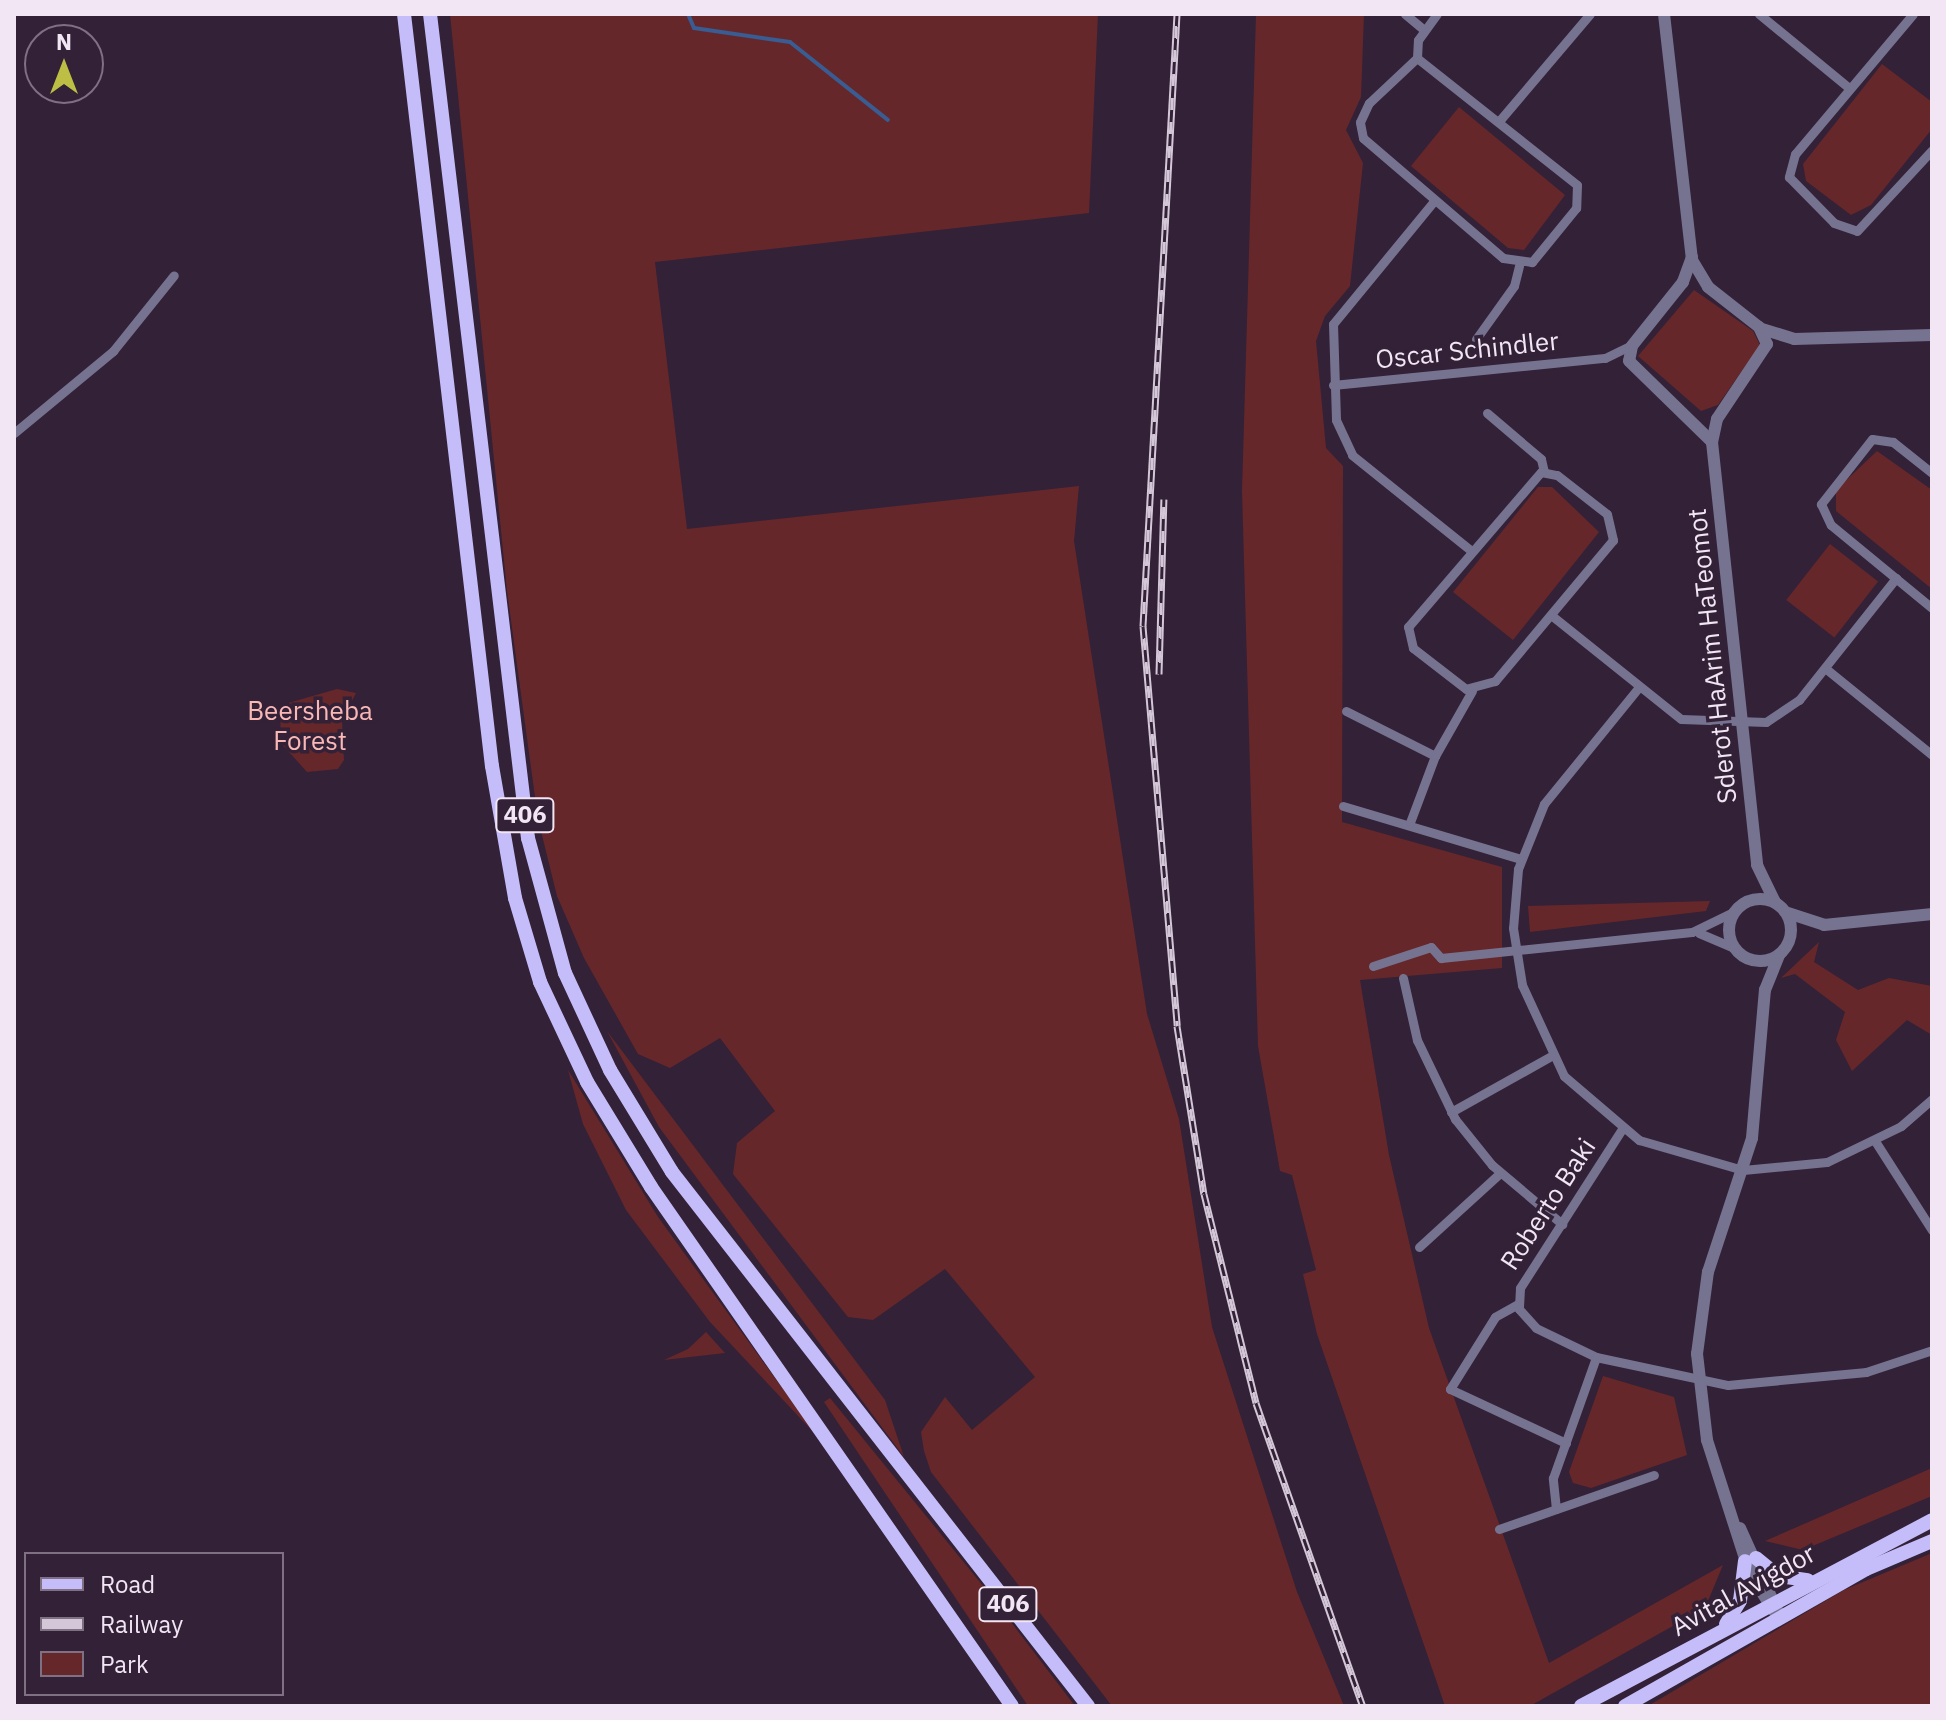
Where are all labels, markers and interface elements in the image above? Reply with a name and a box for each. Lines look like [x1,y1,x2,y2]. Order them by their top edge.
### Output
north arrow [24,24,104,104]
text: N [56,27,72,56]
street label: Oscar Schindler [1374,325,1560,375]
street label: Sderot HaArim HaTeomot [1681,507,1743,805]
park label: Beersheba Forest [247,695,373,756]
road number: 406 [495,795,555,835]
street label: Roberto Baki [1494,1132,1602,1276]
street label: Avital Avigdor [1666,1538,1820,1642]
legend [24,1552,284,1696]
text: Road [100,1568,155,1600]
road number: 406 [978,1584,1038,1624]
text: Railway [100,1608,183,1640]
text: Park [100,1648,149,1680]

